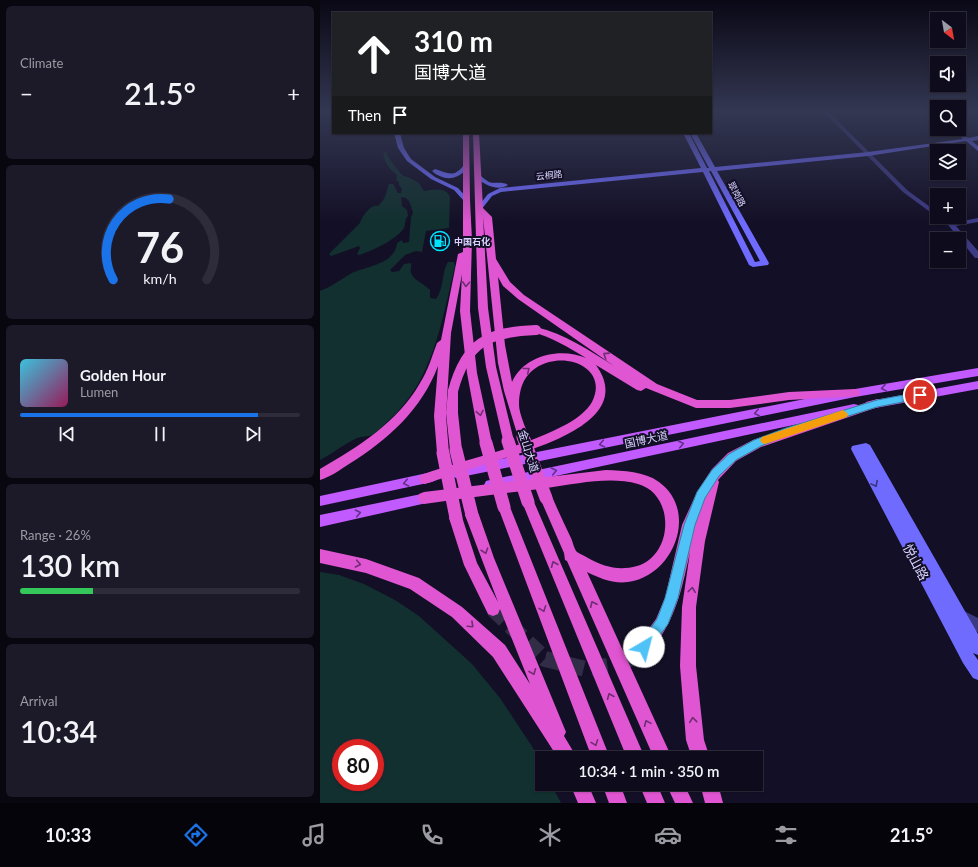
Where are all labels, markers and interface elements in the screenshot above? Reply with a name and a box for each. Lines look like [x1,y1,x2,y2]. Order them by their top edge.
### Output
north arrow [930,12,966,48]
map controls [930,12,966,268]
text: 310 m [414,24,493,58]
icon: ahead [348,28,400,80]
text: Climate [20,55,63,71]
button: sound [930,56,966,92]
text: 国博大道 [414,61,486,83]
text: 21.5° [124,75,196,111]
text: − [20,80,33,107]
text: + [287,80,300,107]
button: search [930,100,966,136]
icon: arrive [389,104,411,126]
text: Then [348,106,381,124]
button: layers [930,144,966,180]
street label: 云桐路 [535,168,563,182]
street label: 翠岗路 [726,179,748,209]
button: + [930,188,966,224]
text: 76 [136,222,184,272]
fuel station icon: 中国石化 [429,230,451,252]
button: − [930,232,966,268]
place label: 中国石化 [454,236,490,247]
text: km/h [143,270,177,287]
one-way arrow [462,281,471,287]
one-way arrow [603,353,610,360]
text: Golden Hour [80,366,166,384]
one-way arrow [523,367,530,374]
pin [903,378,937,412]
one-way arrow [881,383,887,392]
text: Lumen [80,384,118,400]
icon: arrive [909,384,931,406]
one-way arrow [754,408,760,416]
one-way arrow [475,410,484,416]
icon: previous [56,423,78,445]
icon: pause [149,423,171,445]
icon: next [242,423,264,445]
street label: 金山大道 [516,428,542,474]
street label: 国博大道 [623,428,669,450]
one-way arrow [599,439,605,447]
one-way arrow [678,441,684,449]
one-way arrow [551,468,557,476]
one-way arrow [402,478,409,486]
one-way arrow [870,479,877,487]
one-way arrow [355,509,361,517]
text: Range · 26% [20,527,91,543]
street label: 悦山路 [900,541,932,583]
text: 130 km [20,547,120,583]
one-way arrow [480,548,488,555]
one-way arrow [355,560,361,568]
one-way arrow [551,560,559,568]
one-way arrow [687,587,696,593]
one-way arrow [590,601,598,609]
one-way arrow [539,605,547,612]
one-way arrow [466,621,474,628]
position arrow [623,626,665,668]
one-way arrow [528,668,536,676]
text: Arrival [20,693,57,709]
one-way arrow [607,693,615,701]
text: 10:34 [20,713,97,749]
one-way arrow [689,717,698,723]
one-way arrow [644,719,652,727]
speed limit sign: 80 [332,739,384,791]
one-way arrow [591,739,599,746]
text: 10:34 · 1 min · 350 m [579,762,719,780]
icon: directions [182,821,210,849]
icon: music [300,821,328,849]
icon: phone [418,821,446,849]
icon: climate [536,821,564,849]
icon: car [654,821,682,849]
icon: filters [772,821,800,849]
text: 10:33 [45,824,91,846]
text: 21.5° [890,824,933,846]

